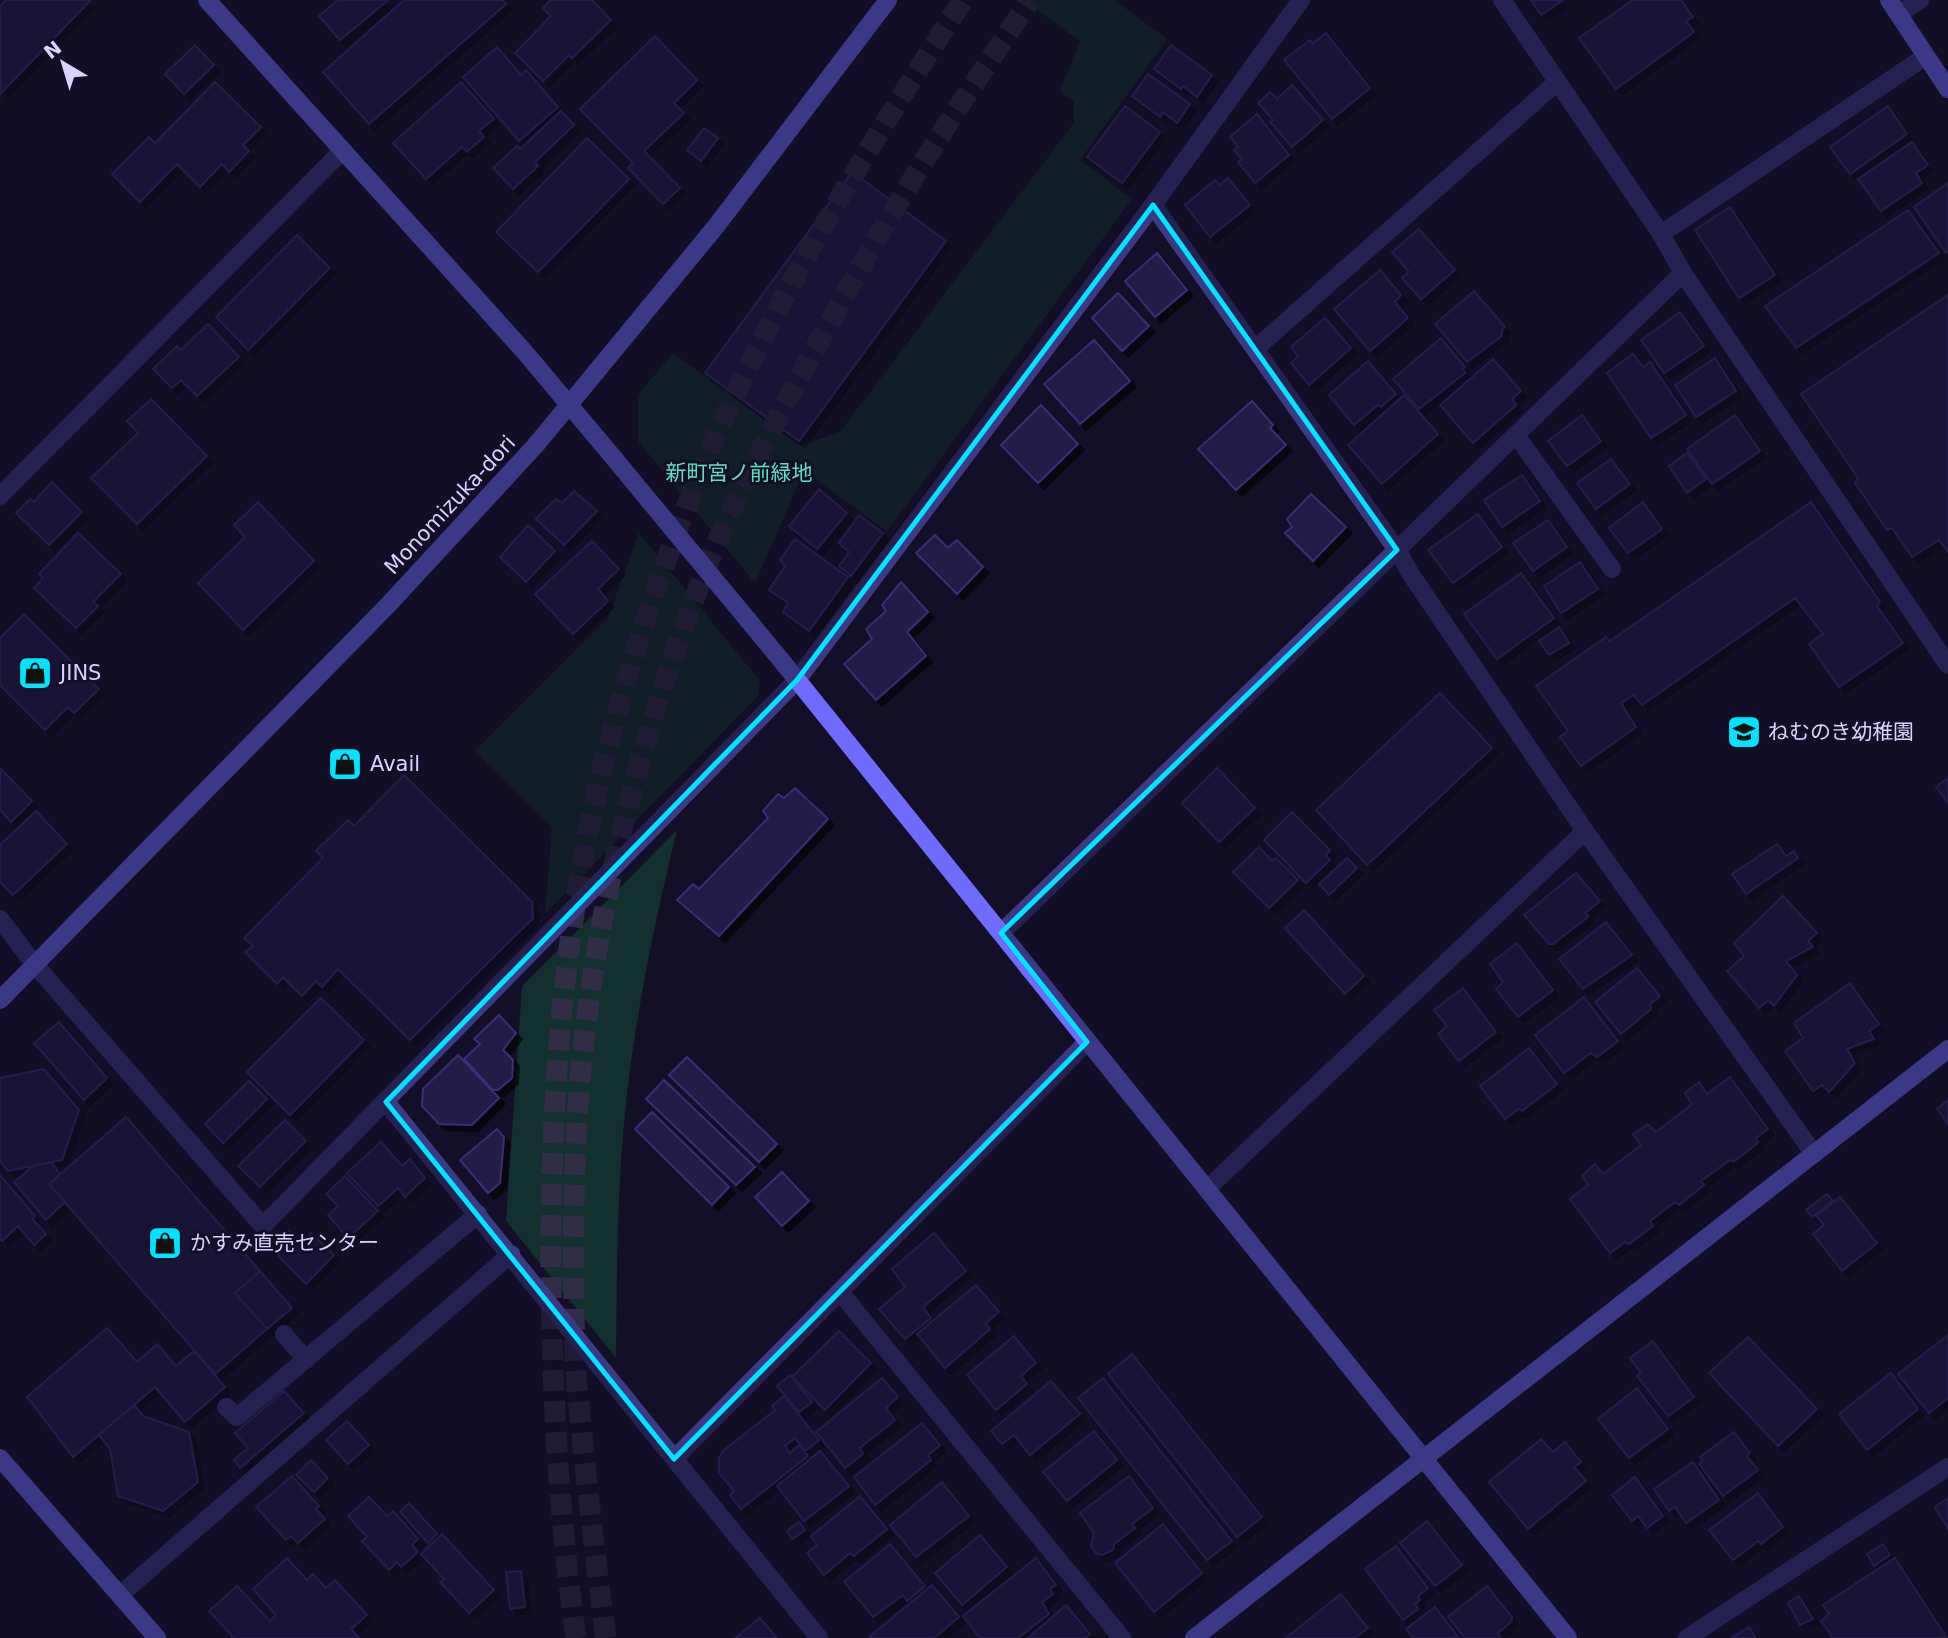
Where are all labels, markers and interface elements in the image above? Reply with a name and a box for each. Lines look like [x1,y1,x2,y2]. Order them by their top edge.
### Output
north arrow [28,28,98,98]
text: N [39,36,66,63]
street label: Monomizuka-dori [380,431,520,579]
park label: 新町宮ノ前緑地 [666,461,813,485]
shop icon: JINS [16,654,54,692]
place label: JINS [58,661,101,685]
school or university icon: ねむのき幼稚園 [1725,713,1763,751]
place label: ねむのき幼稚園 [1768,720,1914,744]
shop icon: Avail [326,745,364,783]
place label: Avail [370,752,420,776]
shop icon: かすみ直売センター [146,1224,184,1262]
place label: かすみ直売センター [190,1231,379,1255]

